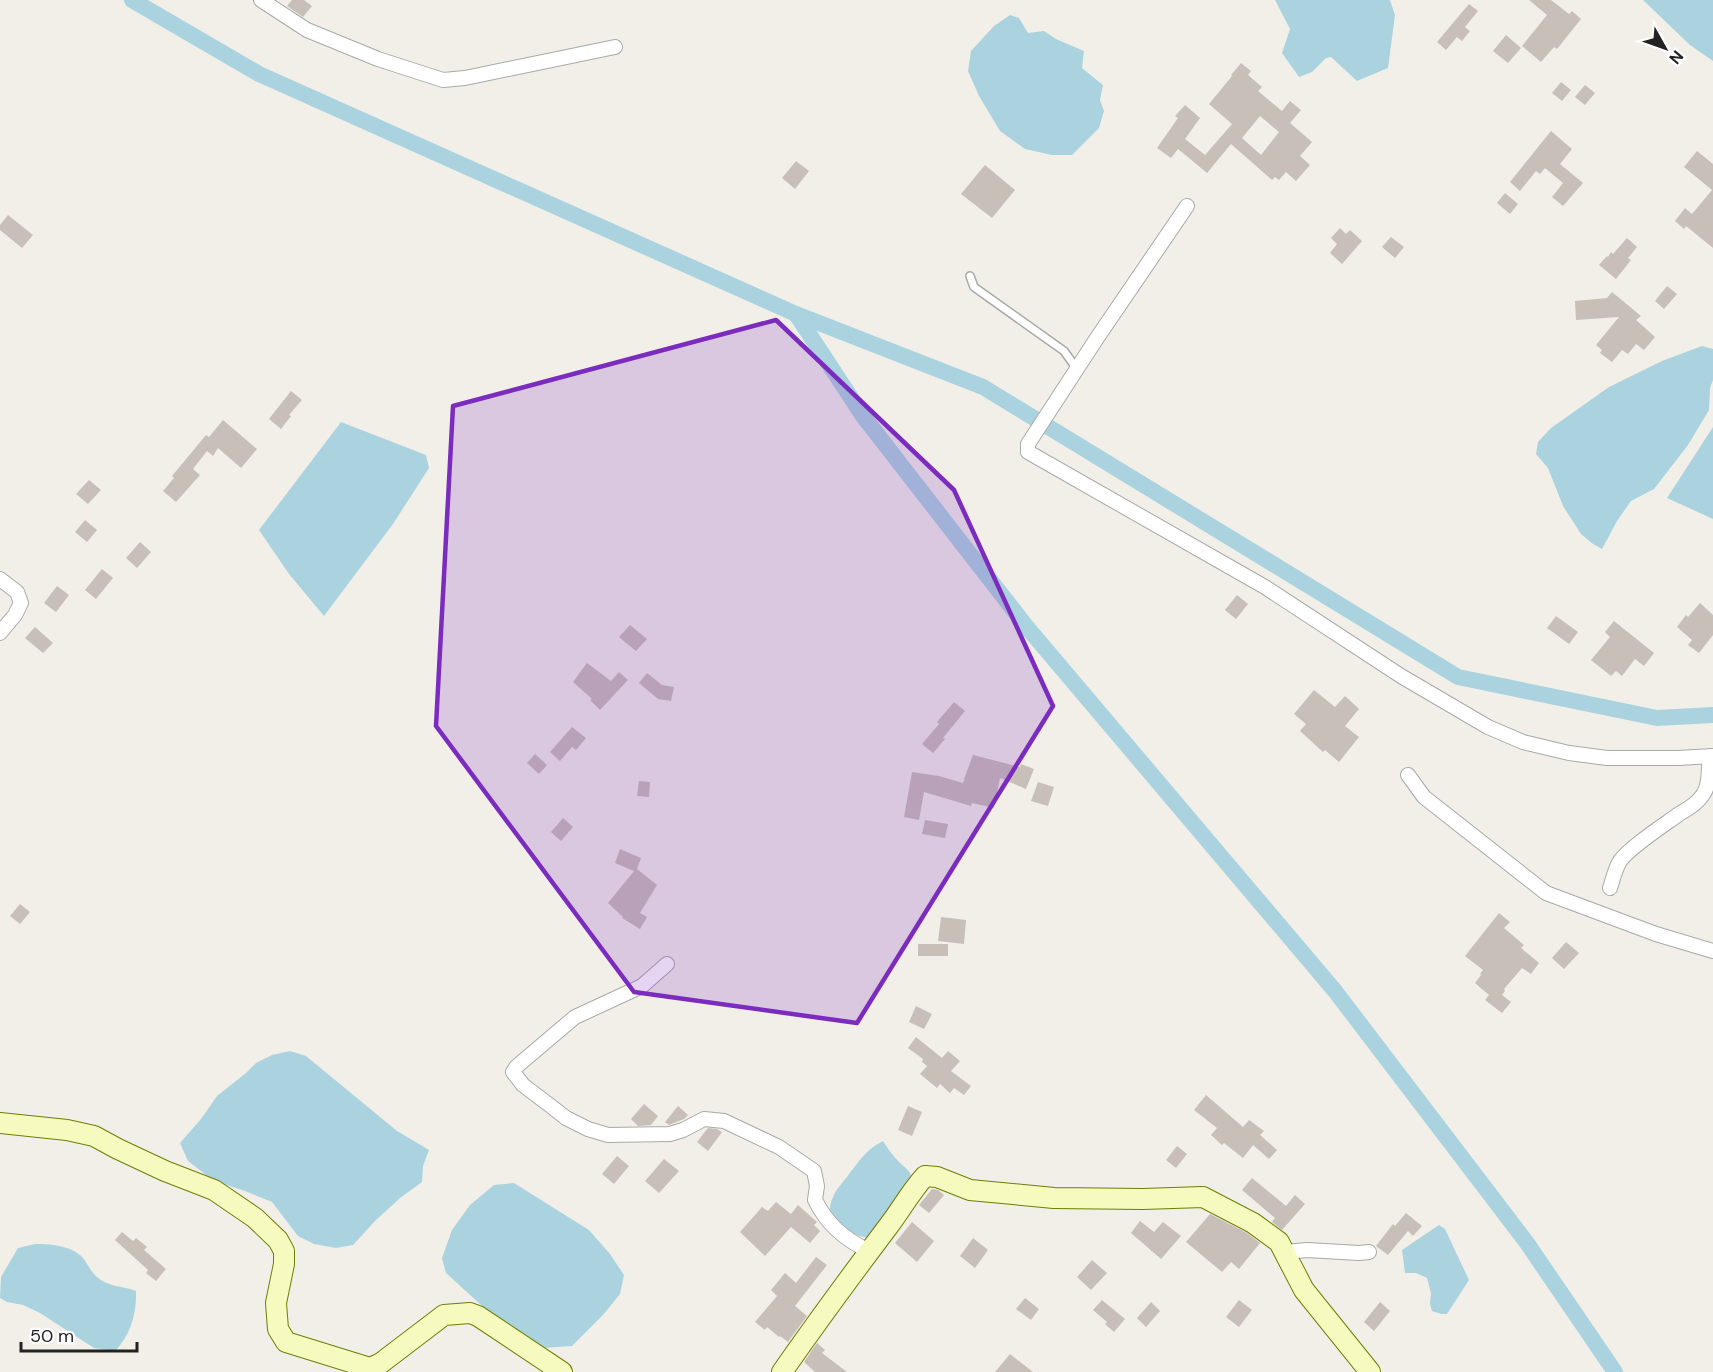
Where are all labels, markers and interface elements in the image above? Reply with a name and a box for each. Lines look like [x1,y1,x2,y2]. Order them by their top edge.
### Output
north arrow [1635,18,1695,78]
text: N [1664,46,1688,69]
scale bar [21,1315,136,1353]
text: 50 m [30,1324,74,1348]

